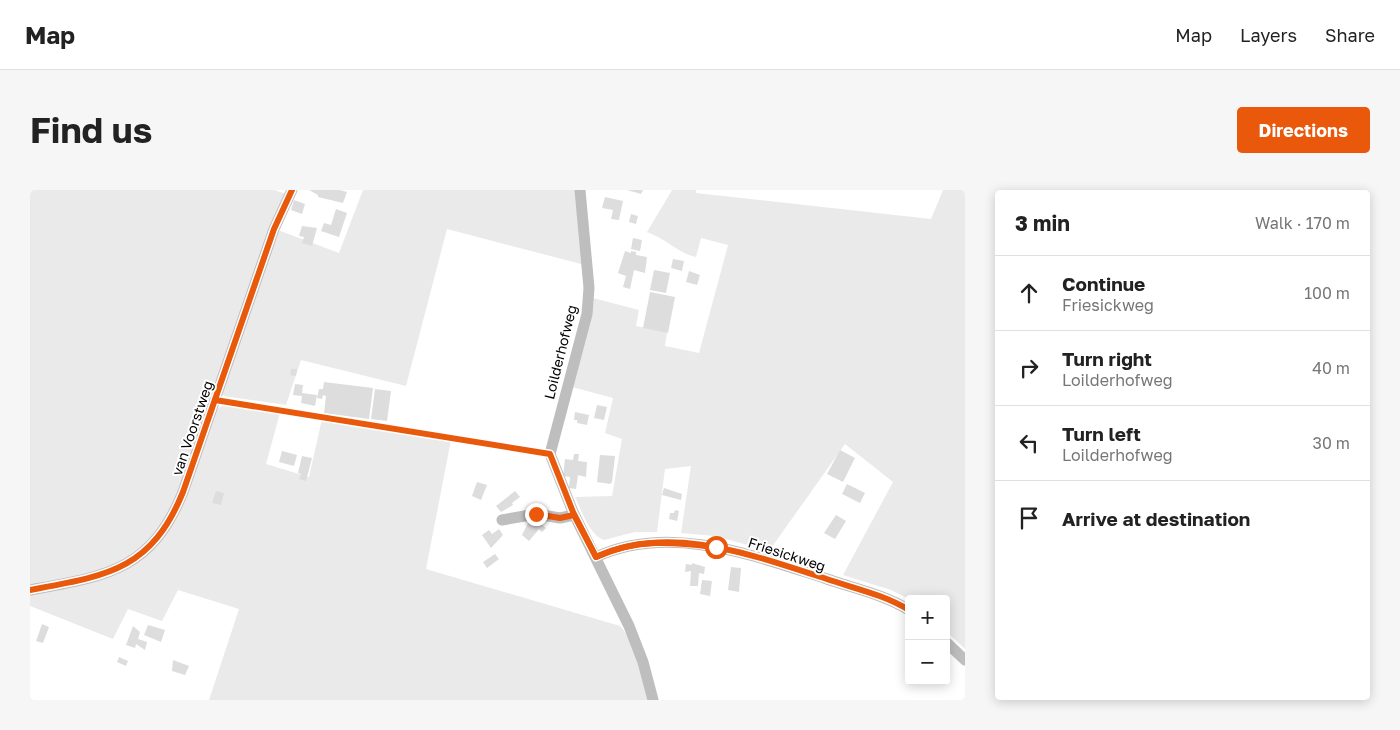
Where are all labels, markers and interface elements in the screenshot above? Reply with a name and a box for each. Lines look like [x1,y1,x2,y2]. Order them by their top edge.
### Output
text: Map [25,20,75,49]
text: Map [1175,24,1212,46]
text: Layers [1240,24,1297,46]
text: Share [1325,24,1375,46]
button: Directions [1237,107,1370,153]
text: Find us [30,109,152,151]
text: 3 min [1015,210,1070,236]
text: Walk · 170 m [1255,213,1350,233]
text: Continue [1062,272,1145,295]
icon: ahead [1015,279,1043,307]
text: 100 m [1304,283,1350,303]
text: Friesickweg [1062,295,1154,315]
street label: Loilderhofweg [540,303,580,401]
text: Turn right [1062,347,1152,370]
icon: right [1015,354,1043,382]
text: 40 m [1312,358,1350,378]
text: Loilderhofweg [1062,370,1173,390]
street label: van Voorstweg [168,378,216,478]
text: Turn left [1062,422,1141,445]
icon: left [1015,429,1043,457]
text: 30 m [1313,433,1350,453]
text: Loilderhofweg [1062,445,1173,465]
route end [525,503,548,526]
icon: arrive [1015,504,1043,532]
text: Arrive at destination [1062,507,1250,530]
street label: Friesickweg [746,533,828,575]
route start [705,536,728,559]
map controls [905,595,950,685]
button: + [905,595,950,640]
button: − [905,640,950,685]

